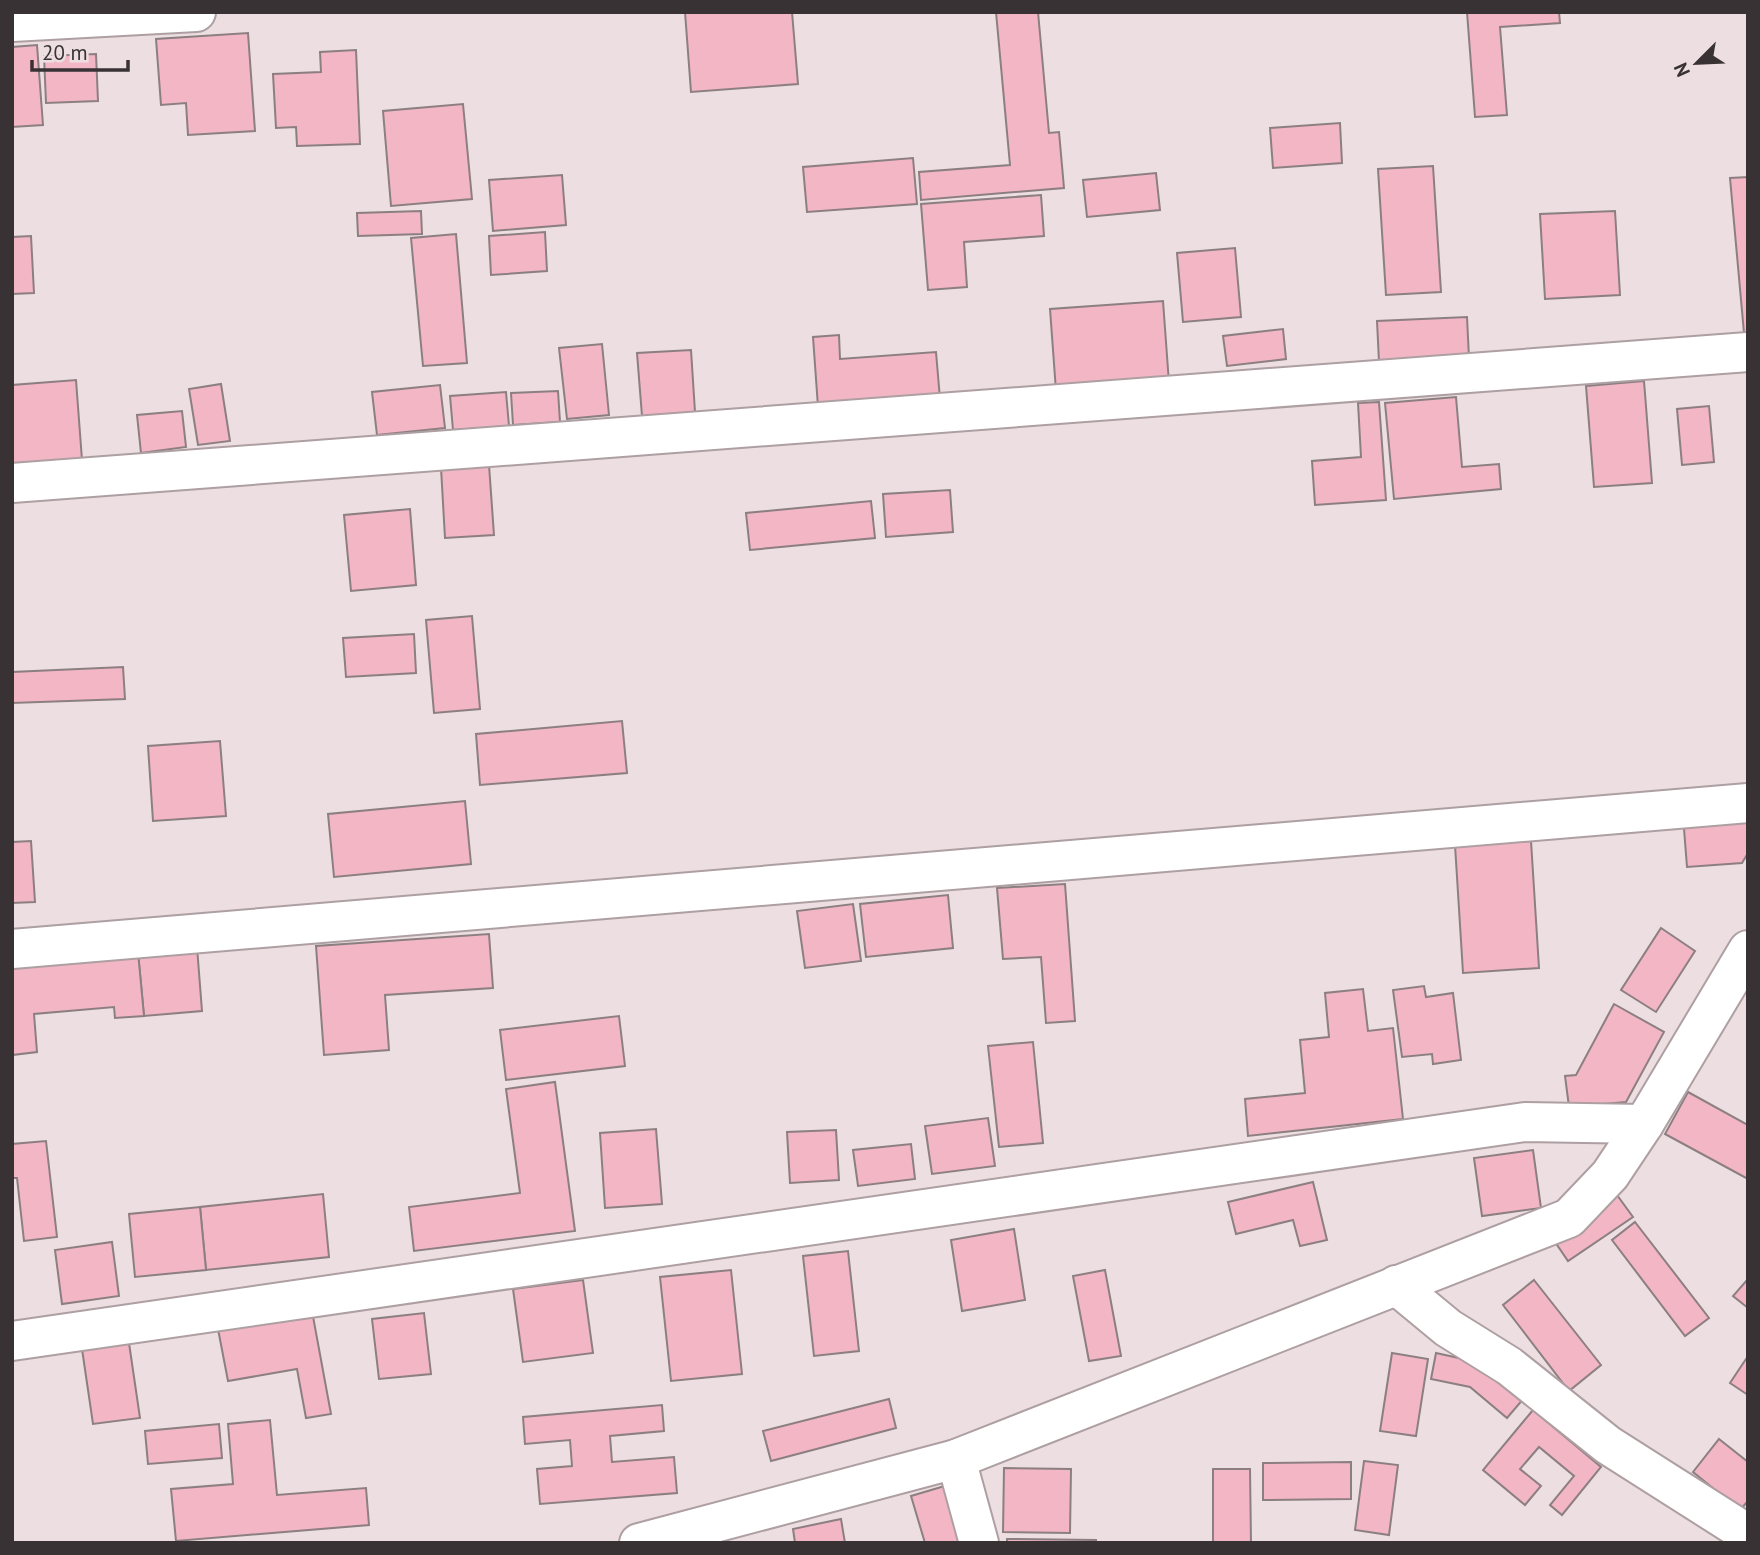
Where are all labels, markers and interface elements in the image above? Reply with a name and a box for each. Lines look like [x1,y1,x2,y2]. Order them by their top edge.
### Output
scale bar [32,28,128,72]
north arrow [1662,28,1732,98]
text: 20 m [42,39,88,66]
text: N [1668,59,1695,80]

